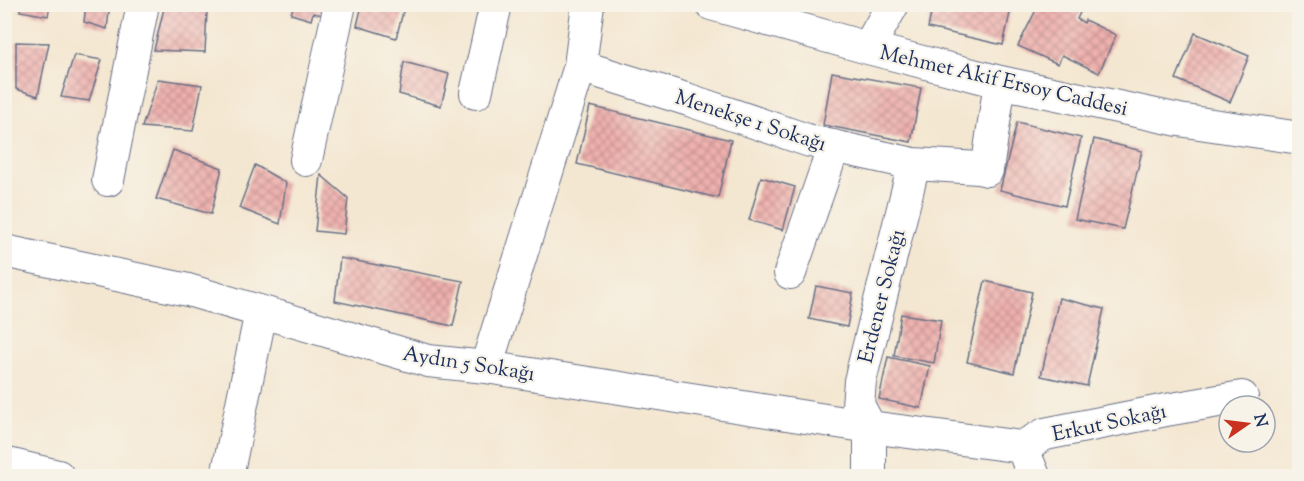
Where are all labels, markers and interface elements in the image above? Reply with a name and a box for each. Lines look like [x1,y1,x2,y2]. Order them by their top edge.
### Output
street label: Mehmet Akif Ersoy Caddesi [877,39,1131,125]
street label: Menekşe 1 Sokağı [671,83,830,160]
street label: Erdener Sokağı [852,226,914,367]
street label: Aydın 5 Sokağı [401,340,537,390]
north arrow [1217,394,1277,454]
street label: Erkut Sokağı [1049,397,1169,451]
text: N [1246,412,1272,430]

